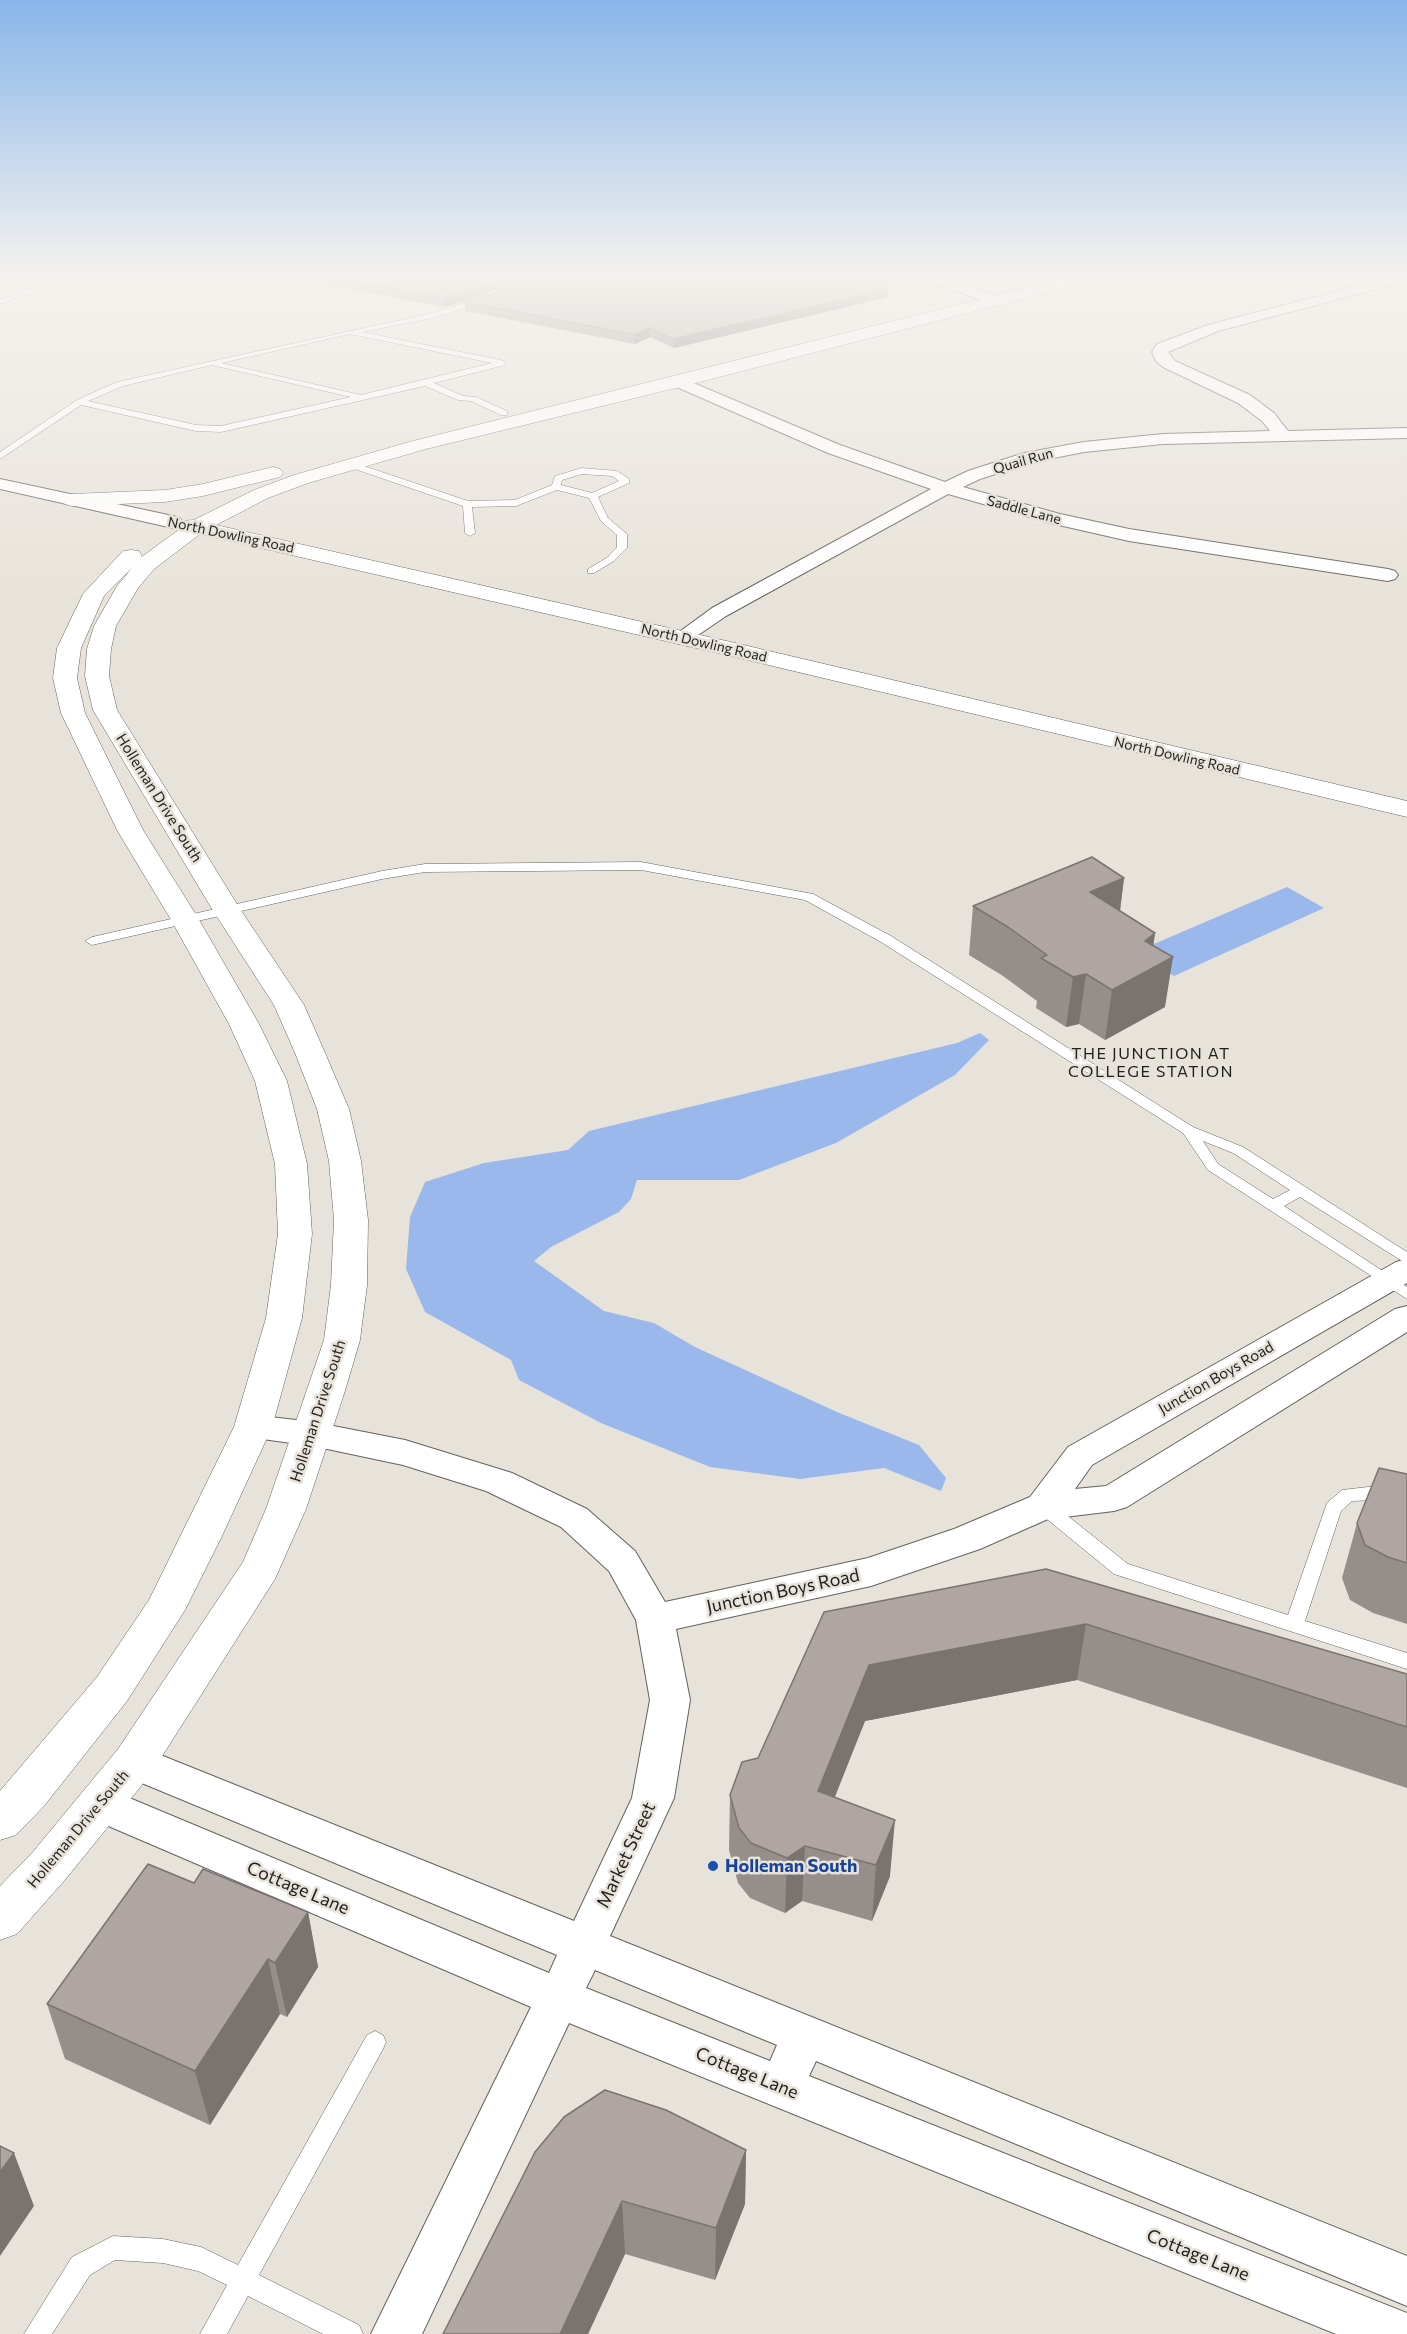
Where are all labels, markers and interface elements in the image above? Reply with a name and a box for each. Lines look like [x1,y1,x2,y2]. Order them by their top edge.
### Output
street label: Quail Run [991,444,1055,478]
street label: Saddle Lane [985,492,1063,528]
street label: North Dowling Road [166,513,296,557]
street label: North Dowling Road [639,620,769,666]
street label: Holleman Drive South [112,730,206,866]
street label: North Dowling Road [1112,733,1242,779]
district label: THE JUNCTION AT COLLEGE STATION [1068,1044,1234,1082]
street label: Holleman Drive South [287,1338,349,1484]
street label: Junction Boys Road [1155,1338,1277,1418]
street label: Junction Boys Road [704,1564,862,1618]
street label: Holleman Drive South [23,1766,133,1892]
street label: Market Street [592,1799,660,1911]
place label: Holleman South [725,1855,857,1877]
street label: Cottage Lane [244,1857,352,1919]
marker: Holleman South [706,1859,720,1873]
street label: Cottage Lane [692,2043,802,2103]
street label: Cottage Lane [1143,2225,1253,2285]

